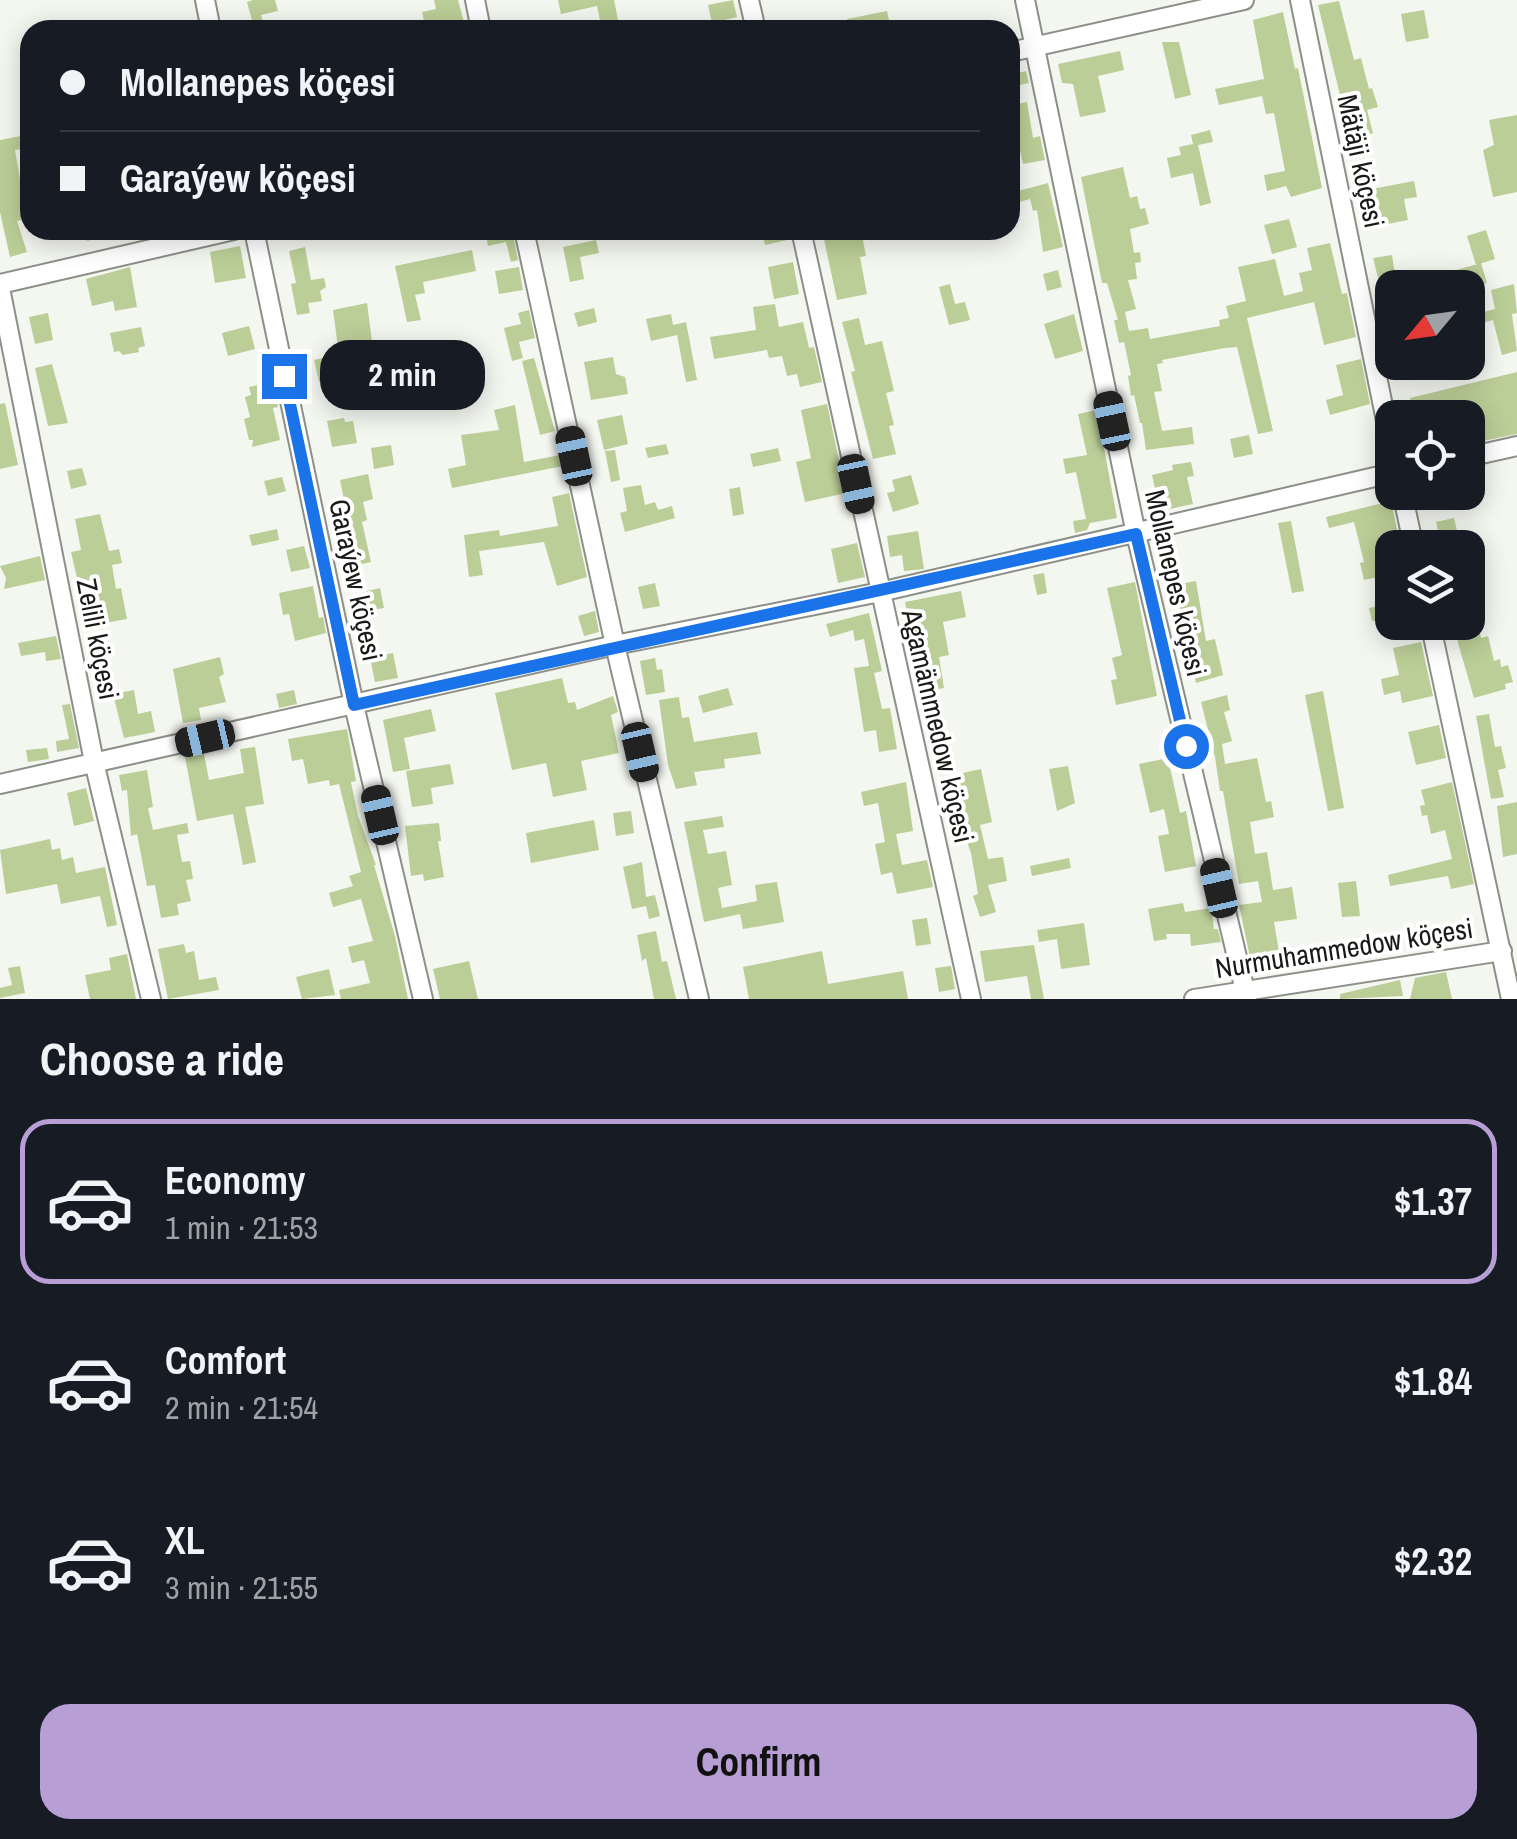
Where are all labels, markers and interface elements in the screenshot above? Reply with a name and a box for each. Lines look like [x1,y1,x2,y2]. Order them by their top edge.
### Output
text: Mollanepes köçesi [120,57,395,108]
street label: Mätäji köçesi [1328,91,1394,231]
text: Garaýew köçesi [120,153,356,204]
north arrow [1375,270,1485,380]
map controls [1375,270,1485,640]
callout: 2 min [319,341,484,411]
text: 2 min [368,353,437,396]
route end [262,354,307,399]
car [1091,389,1133,453]
button: locate [1375,400,1485,510]
car [553,424,595,488]
car [835,452,877,516]
street label: Mollanepes köçesi [1136,486,1216,680]
street label: Garaýew köçesi [320,496,392,664]
button: layers [1375,530,1485,640]
street label: Zelili köçesi [68,575,128,703]
street label: Agamämmedow köçesi [892,604,983,847]
car [172,717,238,759]
car [619,719,661,785]
route start [1164,724,1209,769]
car [359,782,401,848]
car [1198,855,1240,921]
street label: Nurmuhammedow köçesi [1212,909,1476,987]
text: Choose a ride [40,1028,284,1089]
text: Economy [165,1155,305,1206]
icon: car [45,1157,135,1247]
text: $1.37 [1394,1176,1472,1227]
text: 1 min · 21:53 [165,1206,318,1249]
text: Comfort [165,1335,286,1386]
icon: car [45,1337,135,1427]
text: $1.84 [1394,1356,1472,1407]
text: 2 min · 21:54 [165,1386,318,1429]
text: XL [165,1515,205,1566]
icon: car [45,1517,135,1607]
text: $2.32 [1394,1536,1472,1587]
text: 3 min · 21:55 [165,1566,318,1609]
button: Confirm [40,1704,1477,1819]

